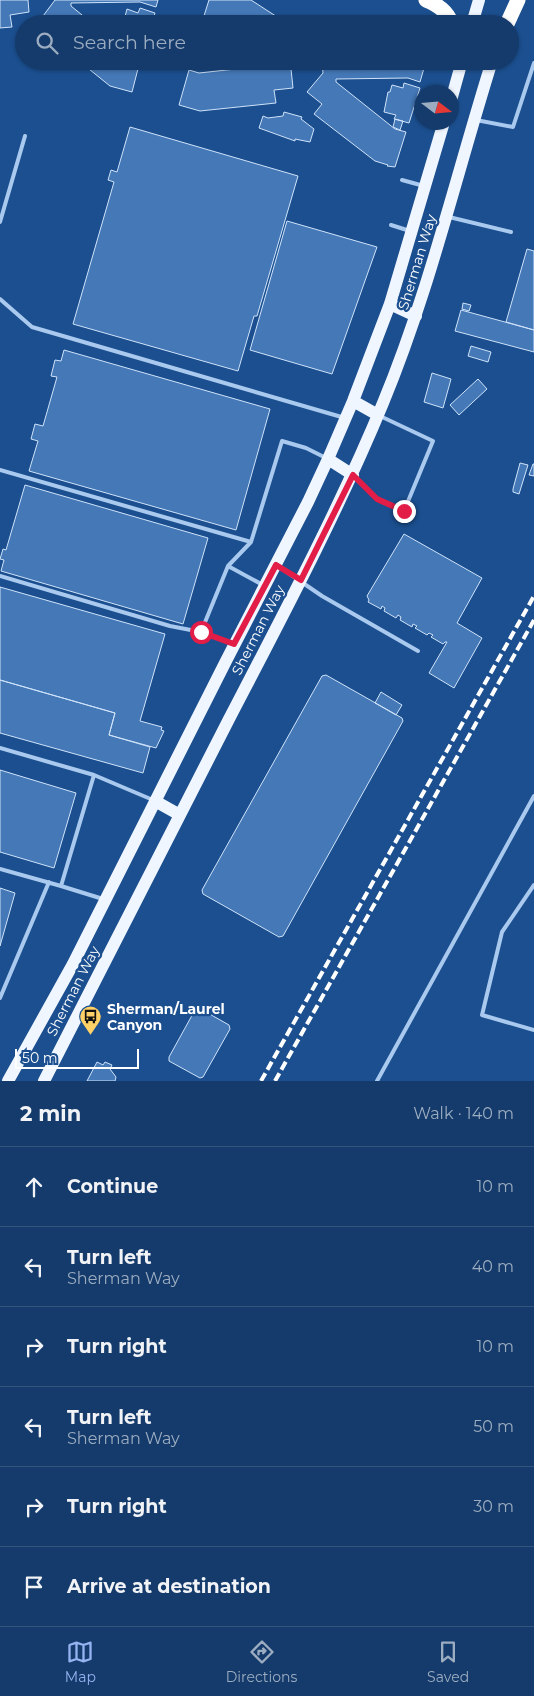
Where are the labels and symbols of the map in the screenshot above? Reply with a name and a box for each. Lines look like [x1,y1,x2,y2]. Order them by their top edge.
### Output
north arrow [414,85,459,130]
street label: Sherman Way [394,212,440,312]
route end [393,500,416,523]
street label: Sherman Way [228,582,289,678]
route start [190,621,213,644]
street label: Sherman Way [43,943,104,1039]
place label: Sherman/Laurel Canyon [107,1000,225,1034]
bus stop icon: Sherman/Laurel Canyon [79,1005,103,1036]
scale bar [15,1046,139,1069]

